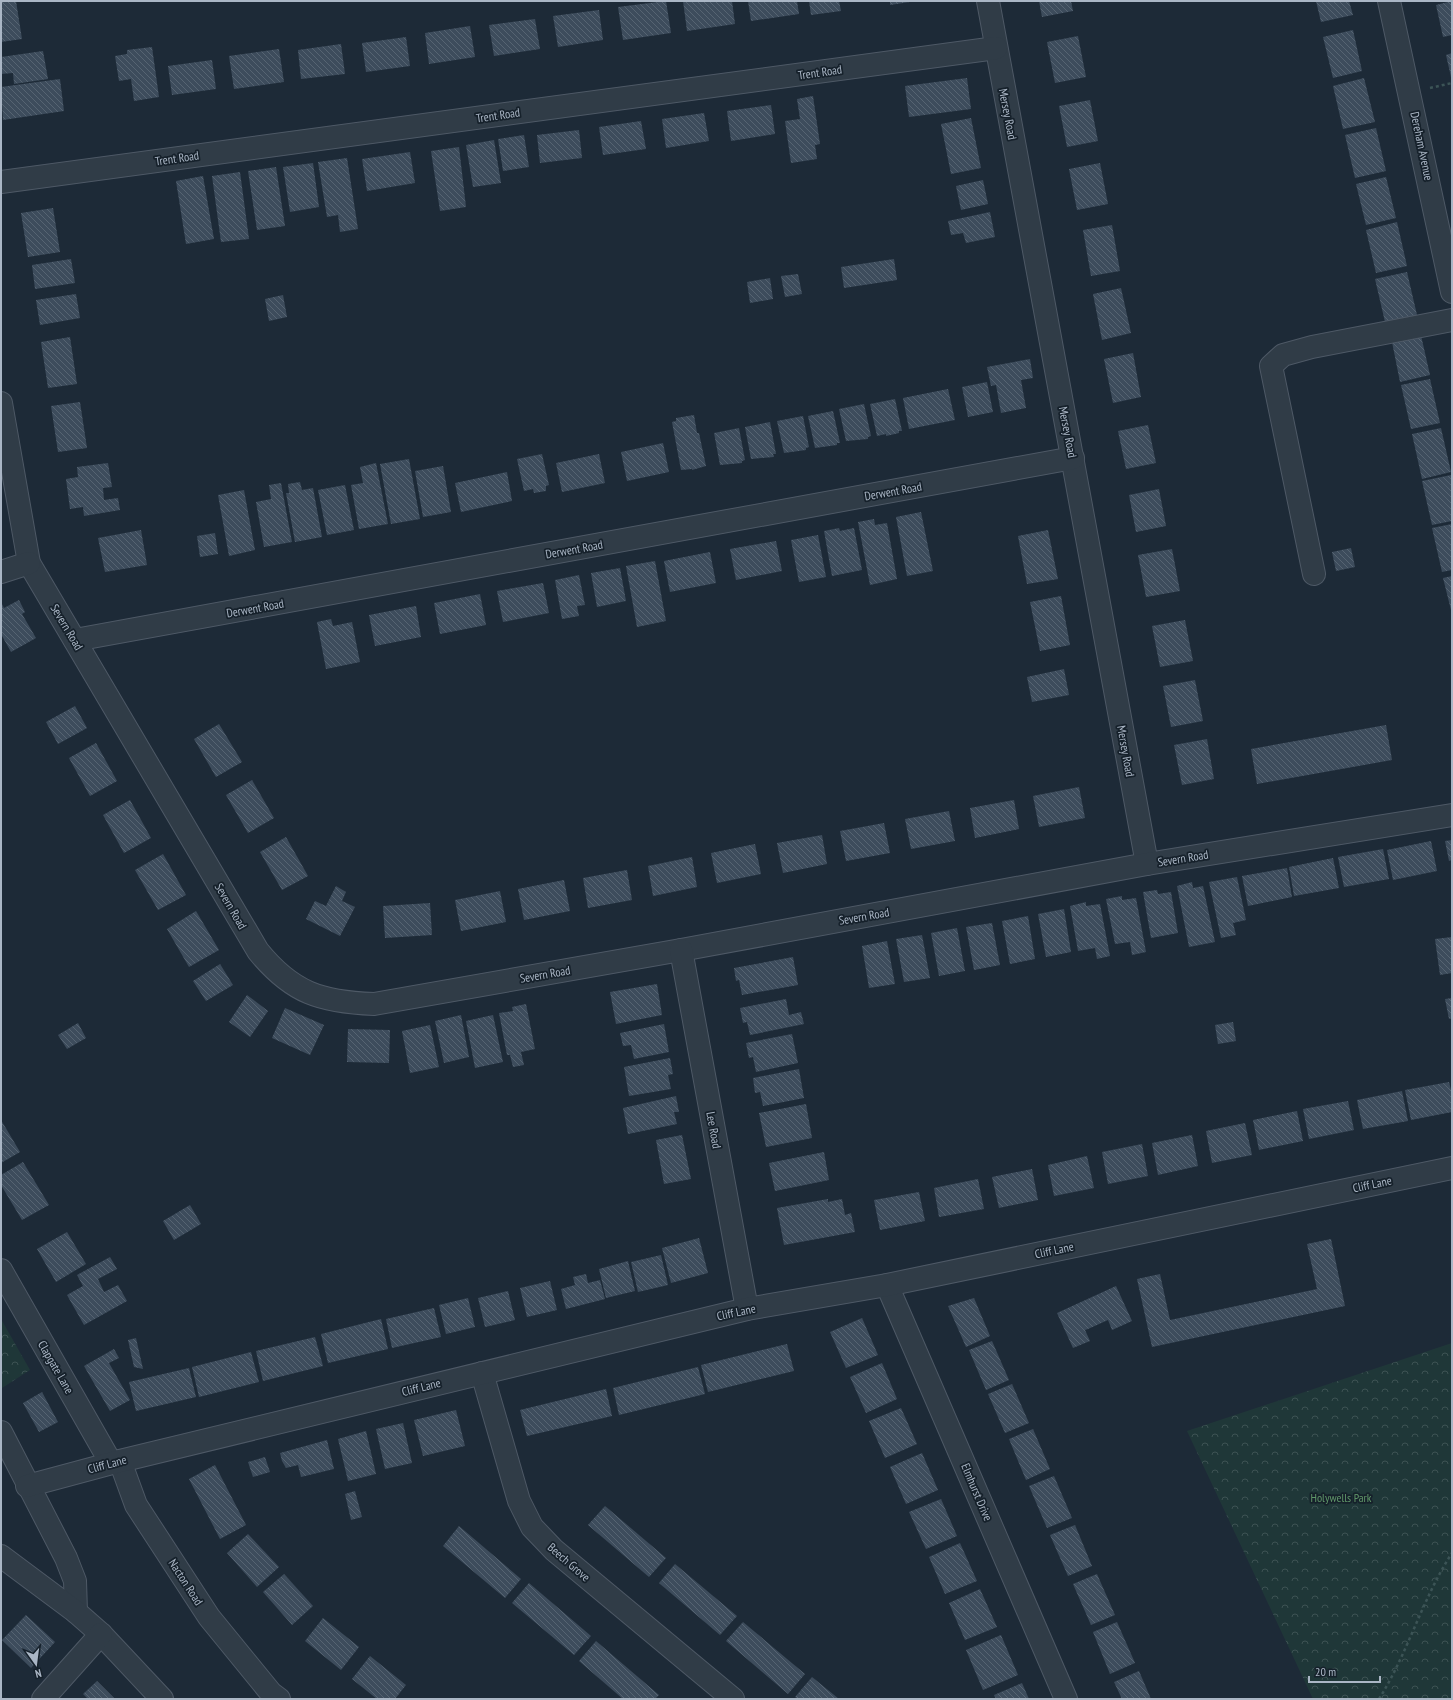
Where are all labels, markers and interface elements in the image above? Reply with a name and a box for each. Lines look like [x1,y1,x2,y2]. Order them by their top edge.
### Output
street label: Trent Road [797,61,843,83]
street label: Mersey Road [996,87,1020,141]
street label: Trent Road [475,104,521,126]
street label: Dereham Avenue [1407,110,1437,182]
street label: Trent Road [154,147,200,169]
street label: Mersey Road [1056,405,1080,459]
street label: Derwent Road [863,479,923,503]
street label: Derwent Road [544,537,604,561]
street label: Derwent Road [225,596,285,620]
street label: Severn Road [47,601,87,653]
street label: Mersey Road [1114,724,1138,778]
street label: Severn Road [1157,847,1209,869]
street label: Severn Road [212,880,250,932]
street label: Severn Road [838,904,890,928]
street label: Severn Road [519,962,571,986]
street label: Lee Road [703,1110,725,1150]
street label: Cliff Lane [1351,1173,1393,1195]
street label: Cliff Lane [1033,1239,1075,1261]
street label: Cliff Lane [715,1301,757,1323]
street label: Clapgate Lane [35,1338,77,1396]
street label: Cliff Lane [400,1375,442,1399]
street label: Cliff Lane [86,1452,128,1476]
street label: Elmhurst Drive [958,1461,996,1523]
park label: Holywells Park [1311,1490,1372,1505]
street label: Beech Grove [545,1539,593,1585]
street label: Nacton Road [165,1556,207,1608]
north arrow [16,1644,56,1684]
scale bar [1309,1658,1380,1684]
text: 20 m [1315,1664,1336,1679]
text: N [34,1666,43,1681]

